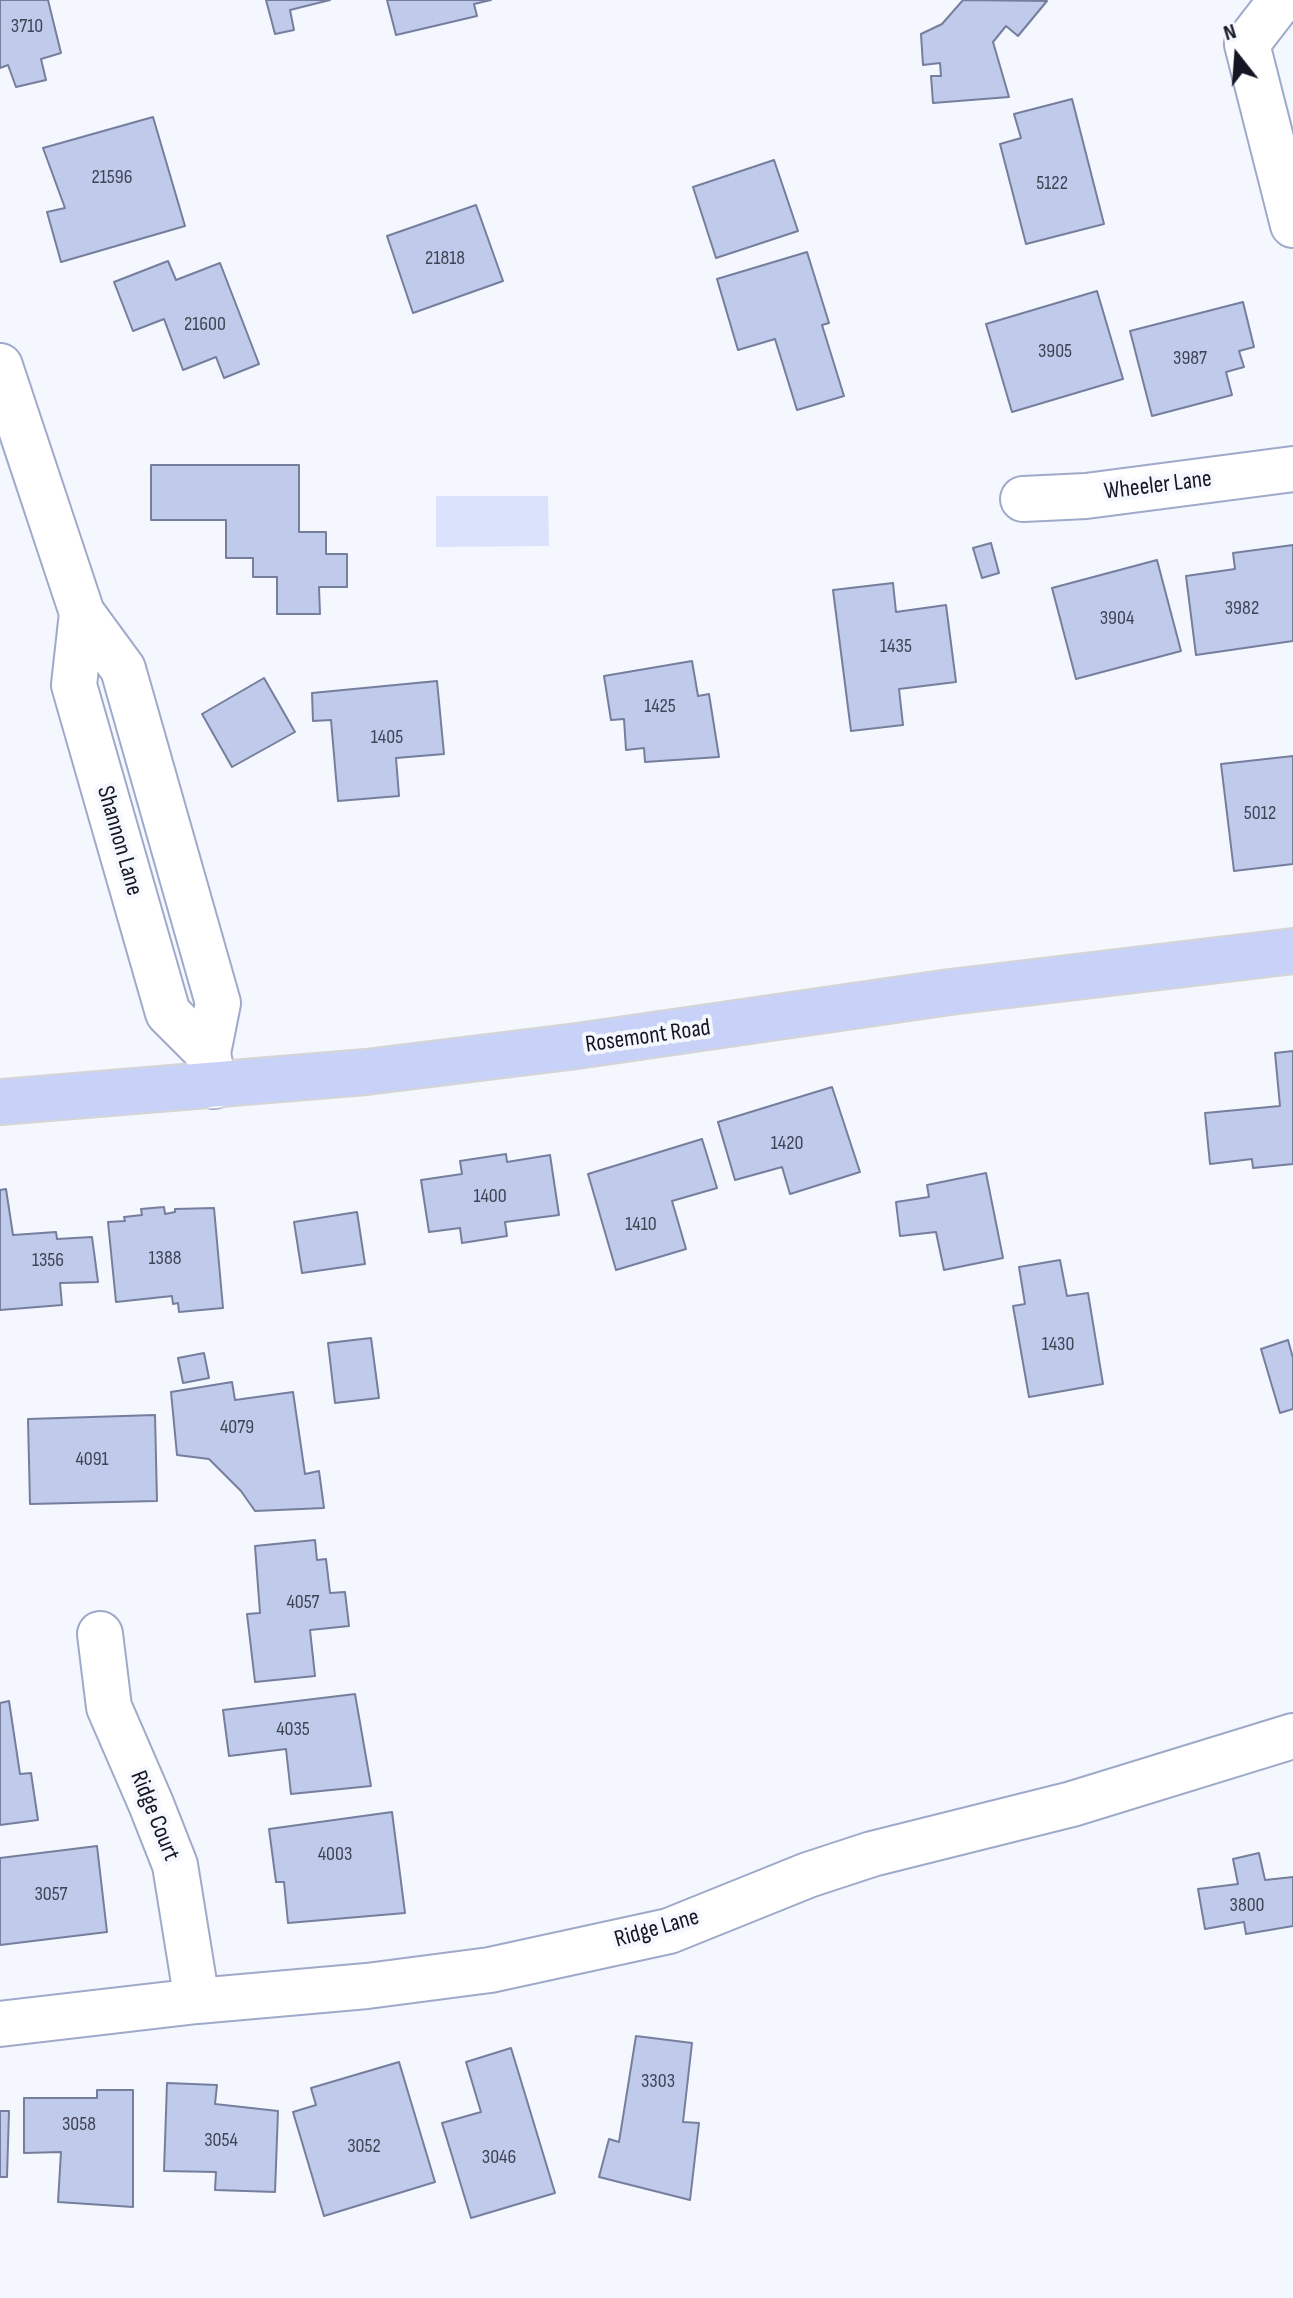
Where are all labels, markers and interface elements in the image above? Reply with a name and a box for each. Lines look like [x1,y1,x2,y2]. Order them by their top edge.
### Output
house number: 3710 [11,15,43,39]
north arrow [1197,16,1277,96]
text: N [1220,18,1239,47]
house number: 21596 [92,166,132,190]
house number: 5122 [1036,172,1068,196]
house number: 21818 [425,247,465,271]
house number: 21600 [184,313,226,337]
house number: 3905 [1038,340,1072,364]
house number: 3987 [1173,347,1207,371]
street label: Wheeler Lane [1103,465,1213,507]
house number: 3982 [1225,597,1259,621]
house number: 3904 [1100,607,1134,631]
house number: 1435 [880,635,912,659]
house number: 1425 [644,695,676,719]
house number: 1405 [371,726,403,750]
street label: Shannon Lane [90,783,148,899]
house number: 5012 [1244,802,1276,826]
street label: Rosemont Road [584,1014,712,1060]
house number: 1420 [771,1132,803,1156]
house number: 1400 [473,1185,507,1209]
house number: 1410 [625,1213,657,1237]
house number: 1388 [149,1247,181,1271]
house number: 1356 [32,1249,64,1273]
house number: 1430 [1042,1333,1074,1357]
house number: 4079 [220,1416,254,1440]
house number: 4091 [75,1448,109,1472]
house number: 4057 [286,1591,320,1615]
house number: 4035 [276,1718,310,1742]
street label: Ridge Court [123,1767,185,1865]
house number: 4003 [318,1843,352,1867]
house number: 3057 [34,1883,68,1907]
house number: 3800 [1230,1894,1264,1918]
street label: Ridge Lane [611,1903,703,1955]
house number: 3303 [641,2070,675,2094]
house number: 3058 [62,2113,96,2137]
house number: 3054 [204,2129,238,2153]
house number: 3052 [347,2135,381,2159]
house number: 3046 [482,2146,516,2170]

